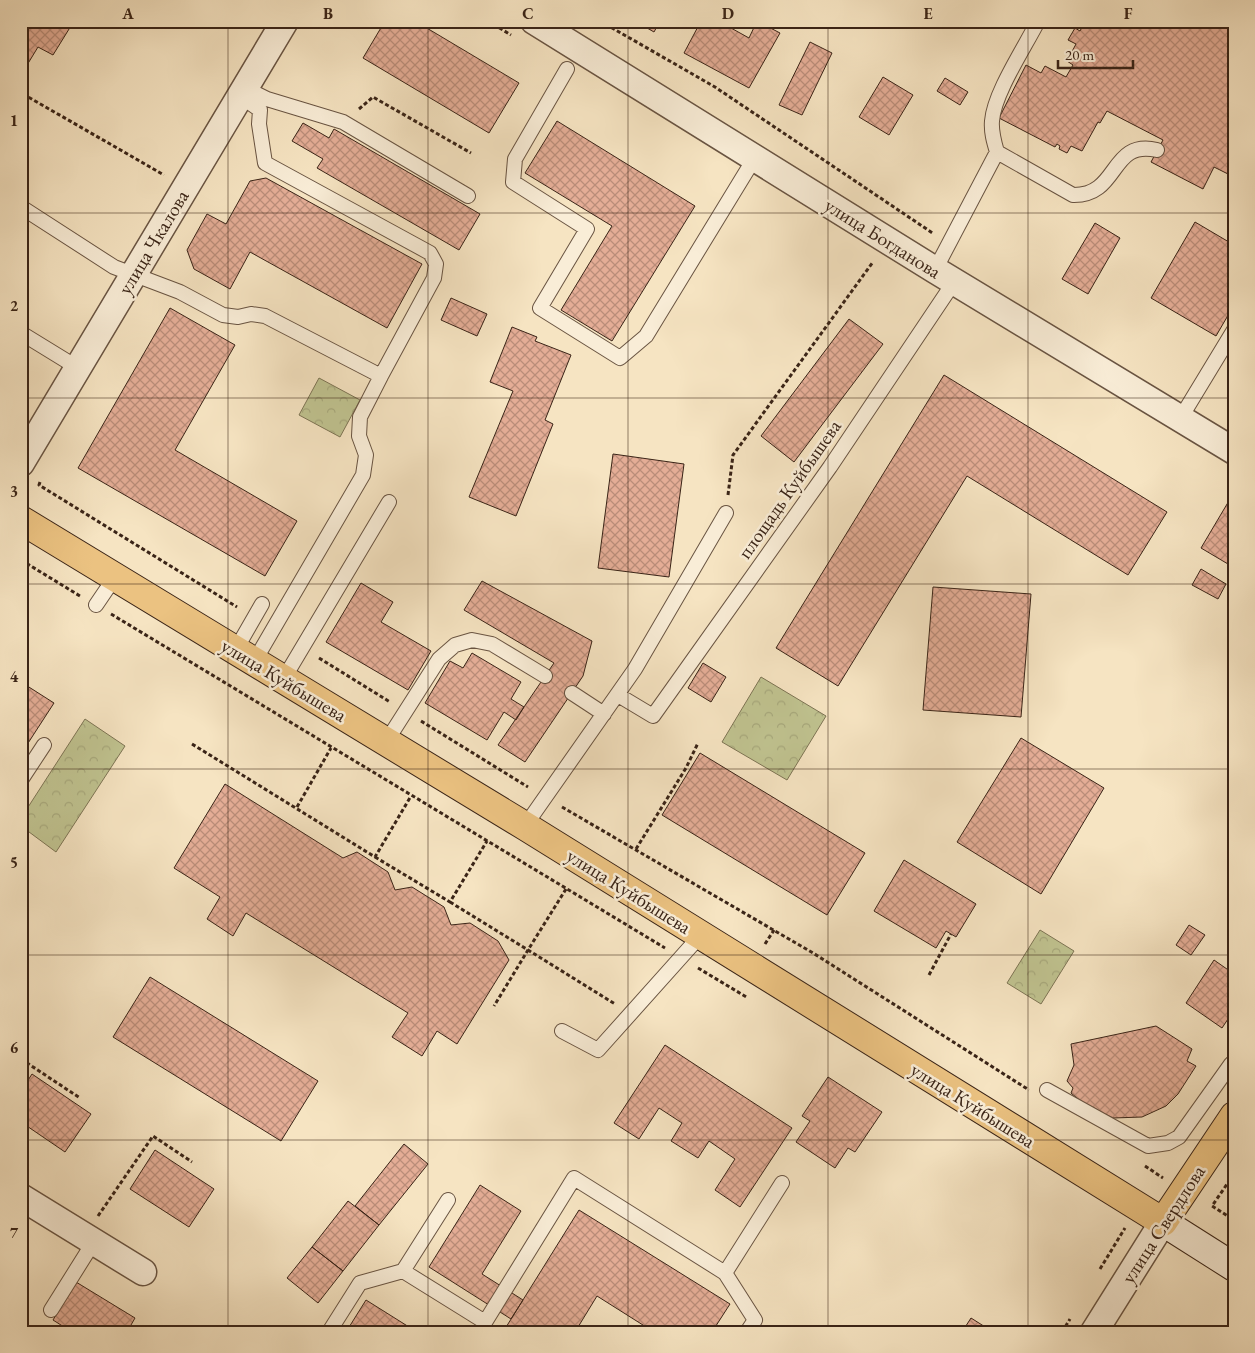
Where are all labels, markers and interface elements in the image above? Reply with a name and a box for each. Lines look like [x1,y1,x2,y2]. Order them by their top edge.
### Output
text: A [121,3,134,24]
text: B [323,3,333,24]
text: C [522,3,534,24]
text: D [722,3,734,24]
text: E [923,3,933,24]
text: F [1124,3,1133,24]
scale bar [1058,38,1132,70]
text: 20 m [1065,45,1094,64]
text: 1 [10,110,18,131]
street label: улица Чкалова [112,185,194,299]
street label: улица Богданова [820,192,946,284]
text: 2 [10,295,19,316]
street label: площадь Куйбышева [731,414,847,564]
text: 3 [10,481,18,502]
street label: улица Куйбышева [216,632,352,728]
text: 4 [10,666,19,687]
street label: улица Куйбышева [562,842,696,940]
text: 5 [10,852,18,873]
text: 6 [10,1037,19,1058]
street label: улица Куйбышева [906,1056,1040,1154]
street label: улица Свердлова [1115,1160,1211,1288]
text: 7 [10,1222,19,1243]

